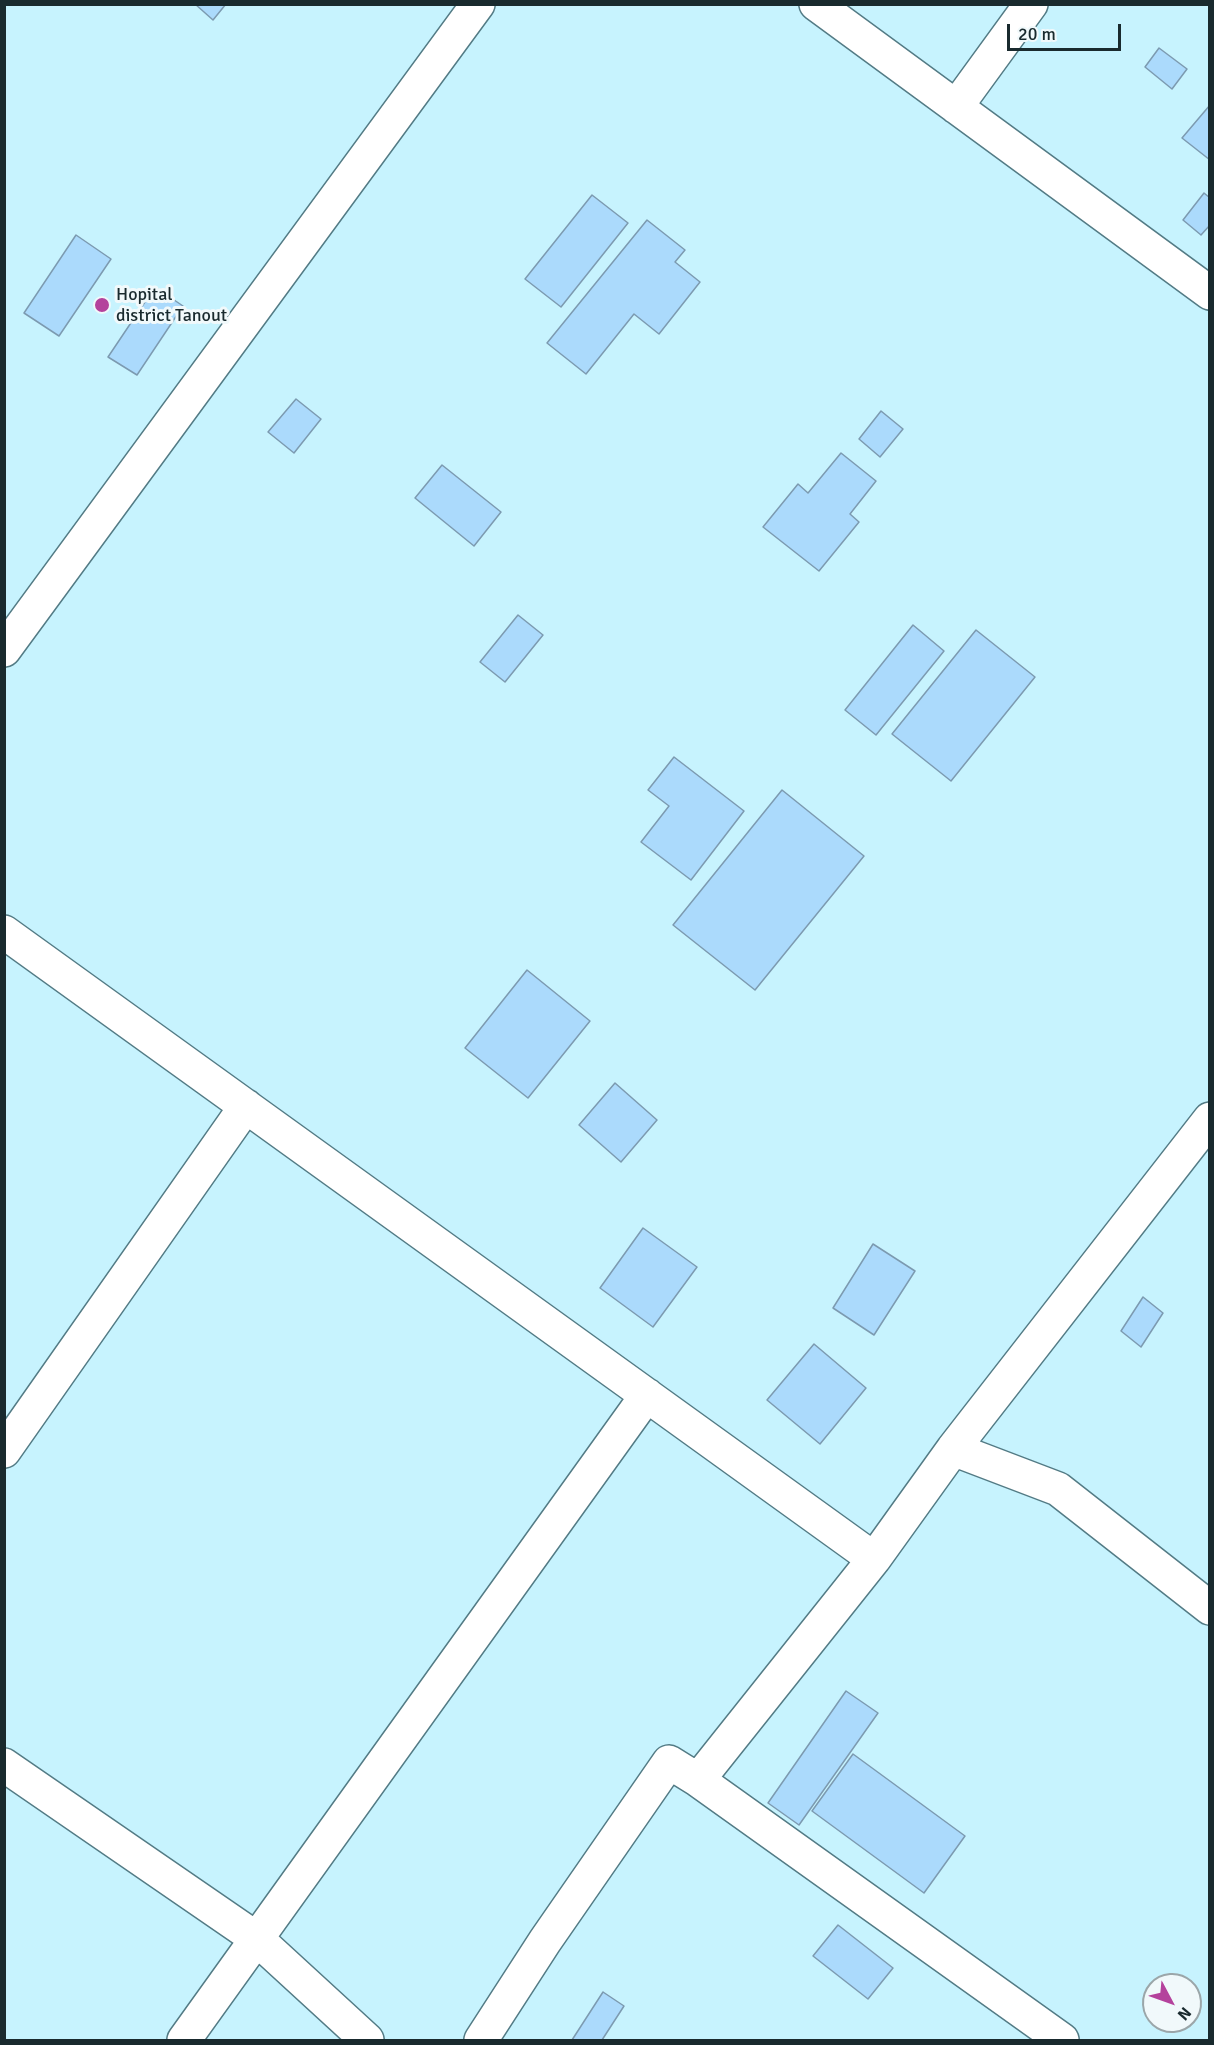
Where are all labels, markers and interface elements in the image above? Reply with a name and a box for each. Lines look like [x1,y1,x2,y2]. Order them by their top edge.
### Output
scale bar [1010,12,1124,50]
text: 20 m [1018,23,1056,45]
place label: Hopital district Tanout [116,284,227,326]
marker: Hopital district Tanout [93,296,111,314]
north arrow [1142,1973,1202,2033]
text: N [1173,2003,1195,2024]

